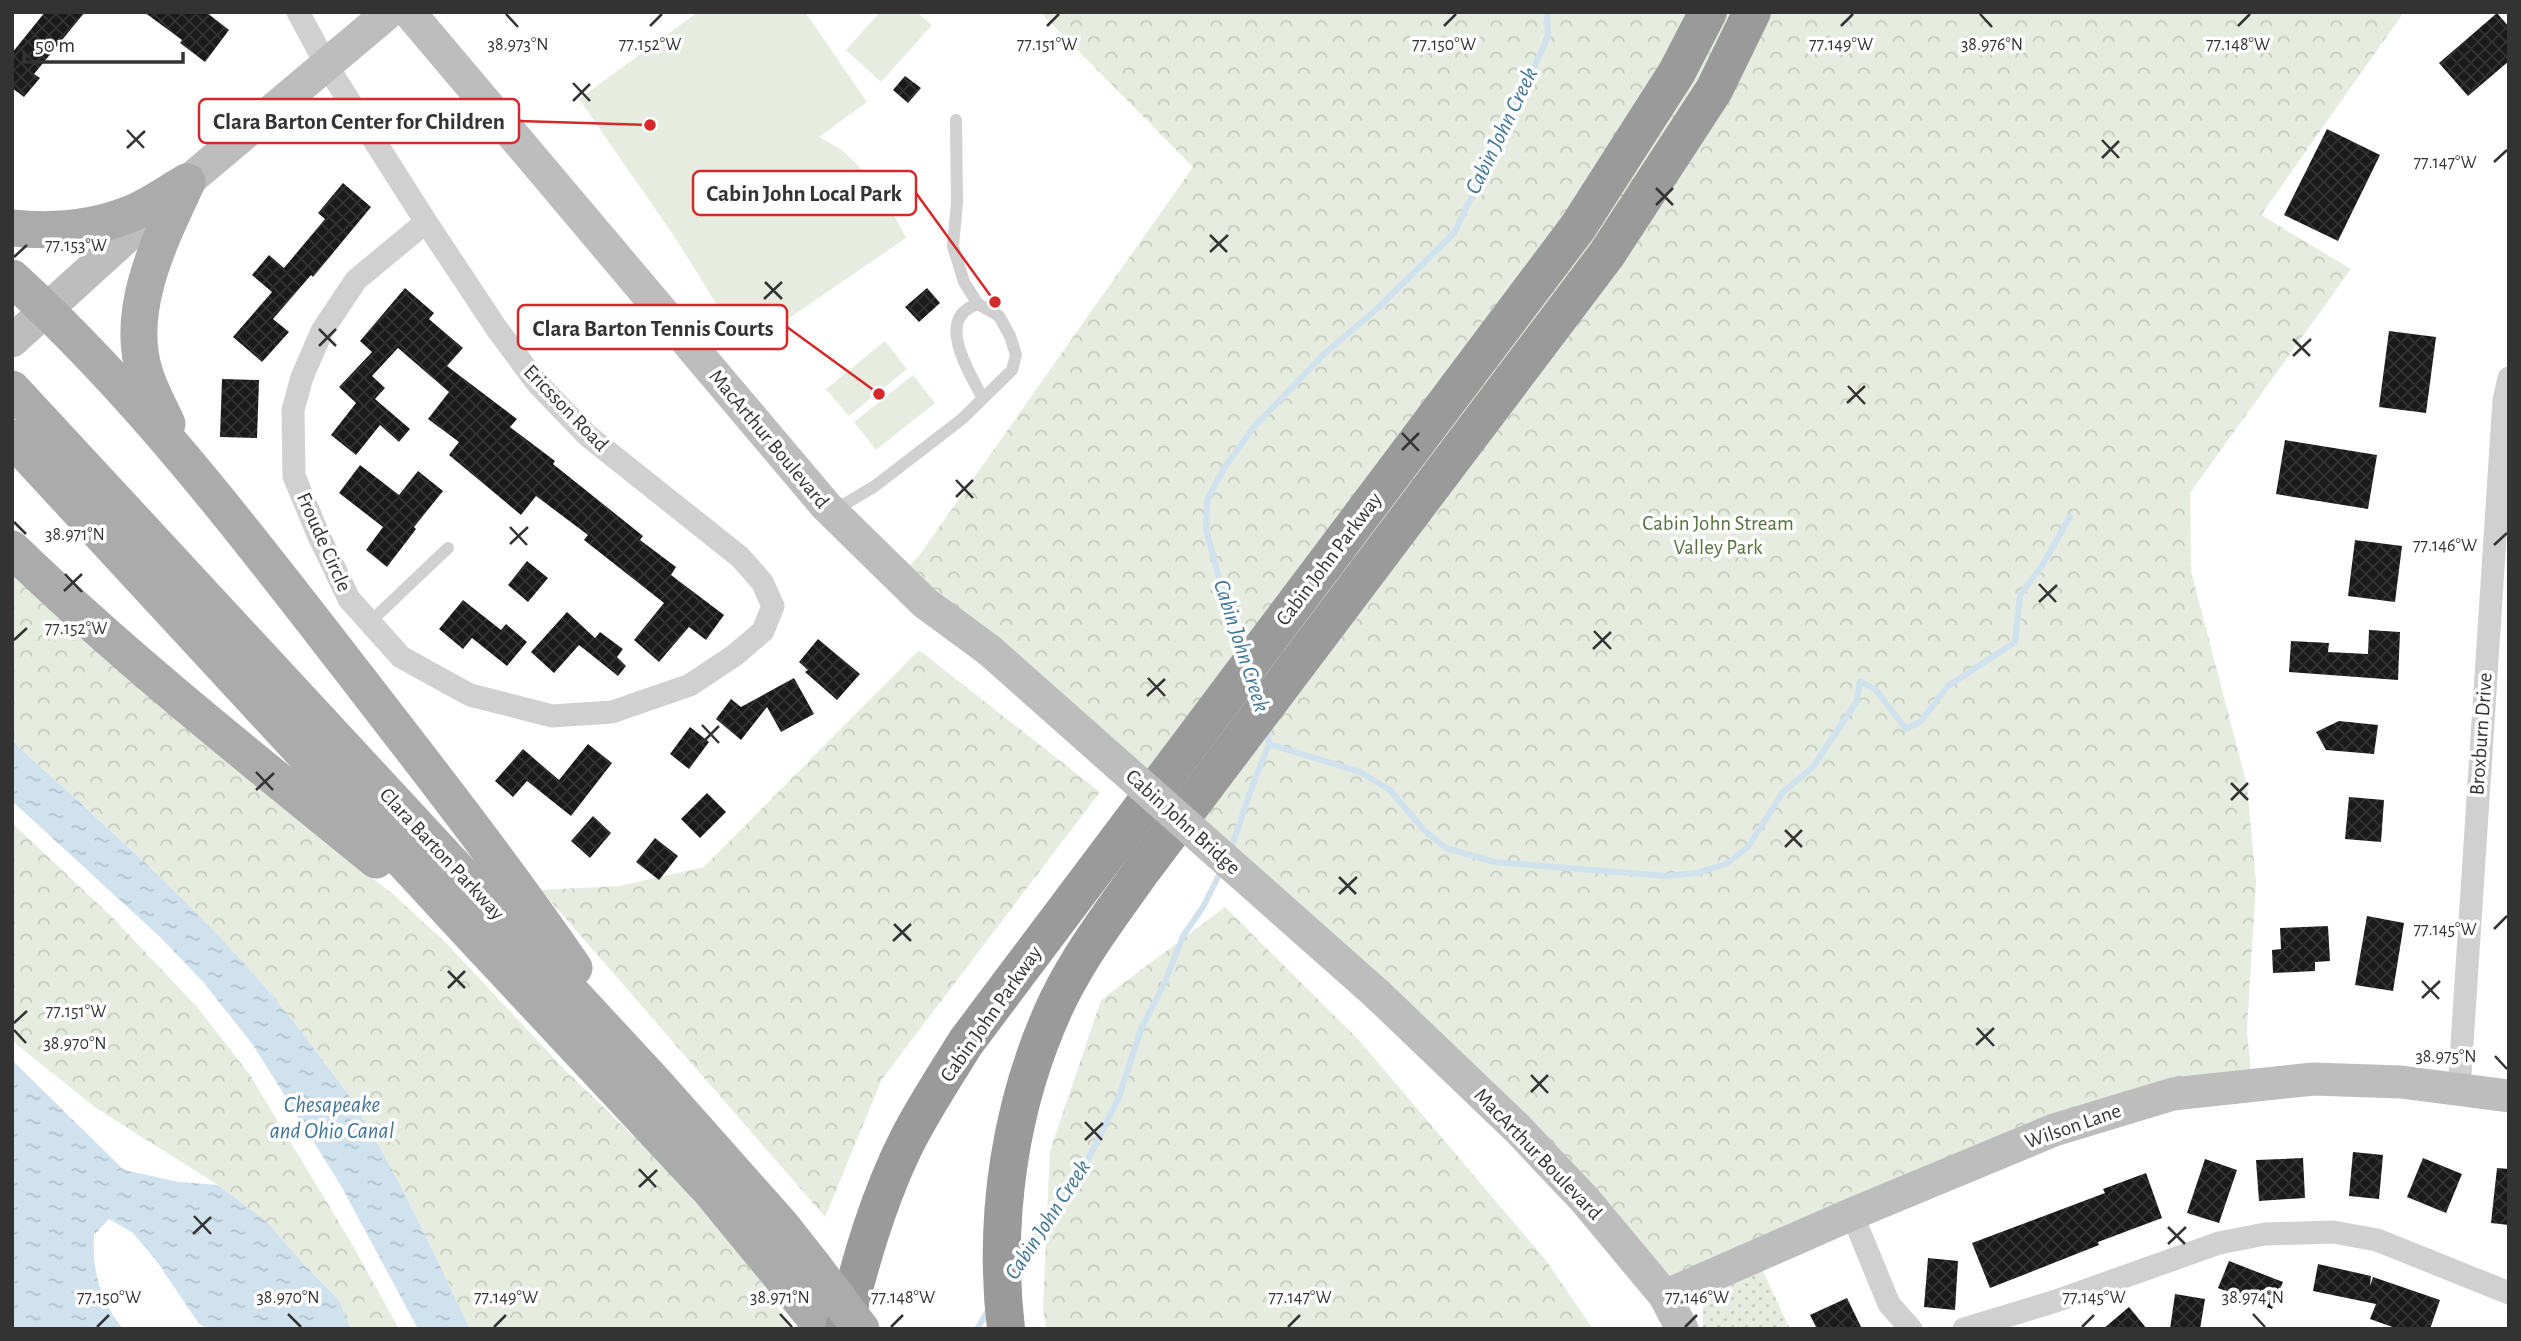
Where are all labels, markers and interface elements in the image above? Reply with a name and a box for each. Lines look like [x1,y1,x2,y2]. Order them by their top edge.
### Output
scale bar [24,21,184,65]
text: 50 m [35,35,75,56]
text: 38.973°N [487,36,549,54]
text: 77.152°W [619,36,681,54]
text: 77.151°W [1017,36,1077,54]
text: 77.150°W [1412,36,1476,54]
text: 77.149°W [1809,36,1873,54]
text: 38.976°N [1961,36,2023,54]
text: 77.148°W [2206,36,2270,54]
water label: Cabin John Creek [1461,64,1543,198]
callout: Clara Barton Center for Children [199,99,519,143]
text: Clara Barton Center for Children [213,111,505,134]
text: 77.147°W [2413,154,2477,172]
callout: Cabin John Local Park [693,171,916,215]
text: Cabin John Local Park [706,183,902,206]
text: 77.153°W [45,237,107,255]
callout: Clara Barton Tennis Courts [518,305,787,349]
text: Clara Barton Tennis Courts [532,318,774,341]
street label: Ericsson Road [520,361,612,456]
street label: MacArthur Boulevard [705,366,833,512]
street label: Cabin John Parkway [1272,488,1386,629]
street label: Froude Circle [293,489,355,595]
park label: Cabin John Stream Valley Park [1642,513,1794,558]
text: 38.971°N [45,526,105,544]
text: 77.146°W [2413,537,2477,555]
water label: Cabin John Creek [1209,577,1273,715]
text: 77.152°W [45,620,107,638]
street label: Broxburn Drive [2466,672,2496,796]
street label: Cabin John Bridge [1122,765,1244,879]
street label: Clara Barton Parkway [376,784,508,924]
text: 77.145°W [2413,921,2477,939]
street label: Cabin John Parkway [936,942,1046,1086]
text: 77.151°W [46,1003,106,1021]
text: 38.970°N [43,1035,107,1053]
text: 38.975°N [2415,1048,2477,1066]
street label: MacArthur Boulevard [1470,1084,1606,1224]
water label: Chesapeake and Ohio Canal [270,1094,395,1143]
street label: Wilson Lane [2022,1100,2124,1152]
water label: Cabin John Creek [1001,1156,1095,1284]
text: 77.150°W [77,1289,141,1307]
text: 38.970°N [256,1289,320,1307]
text: 77.149°W [474,1289,538,1307]
text: 38.971°N [750,1289,810,1307]
text: 77.148°W [871,1289,935,1307]
text: 77.147°W [1268,1289,1332,1307]
text: 77.146°W [1665,1289,1729,1307]
text: 77.145°W [2062,1289,2126,1307]
text: 38.974°N [2222,1289,2284,1307]

